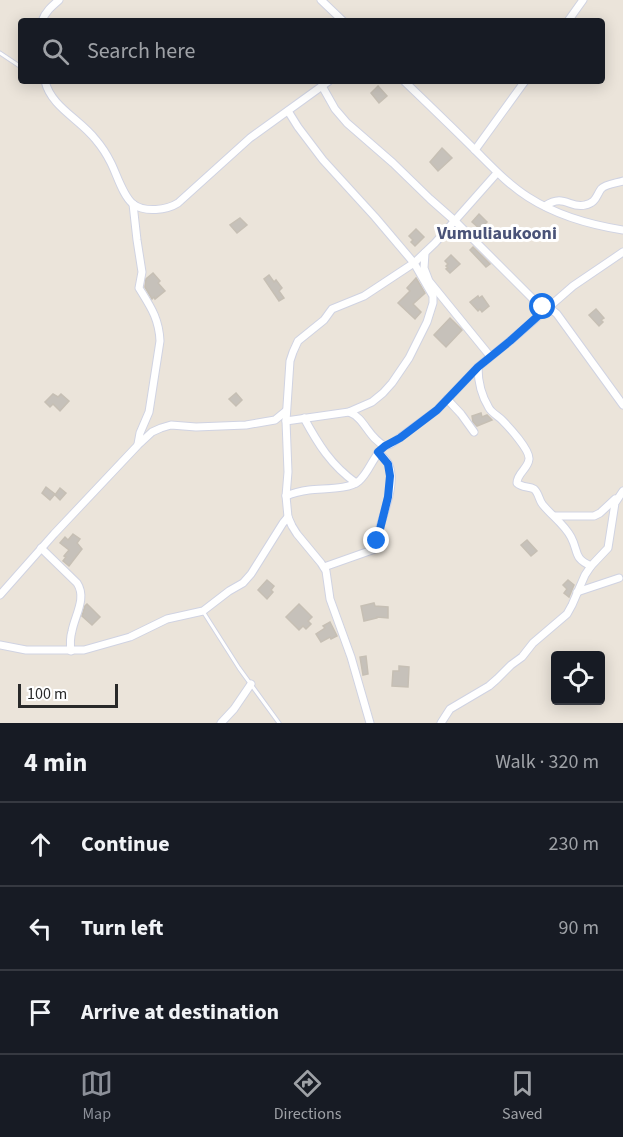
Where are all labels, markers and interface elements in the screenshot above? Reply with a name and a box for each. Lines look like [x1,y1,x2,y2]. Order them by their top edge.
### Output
search box [18,18,605,84]
icon: search [39,35,72,68]
text: Search here [87,35,195,67]
district label: Vumuliaukooni [436,221,557,246]
route start [529,293,555,319]
route end [363,527,389,553]
map controls [551,651,605,705]
button: locate [551,651,605,705]
scale bar [18,681,118,708]
text: 100 m [27,683,67,705]
text: 4 min [24,744,87,781]
text: Walk · 320 m [495,748,599,776]
icon: ahead [24,828,57,861]
text: Continue [81,828,170,860]
text: 230 m [549,830,599,858]
icon: left [24,912,57,945]
text: Turn left [81,912,163,944]
text: 90 m [559,914,599,942]
icon: arrive [24,996,57,1029]
text: Arrive at destination [81,996,279,1028]
tab: Map [80,1067,113,1125]
tab: Directions [274,1067,341,1125]
tab: Saved [502,1067,543,1125]

